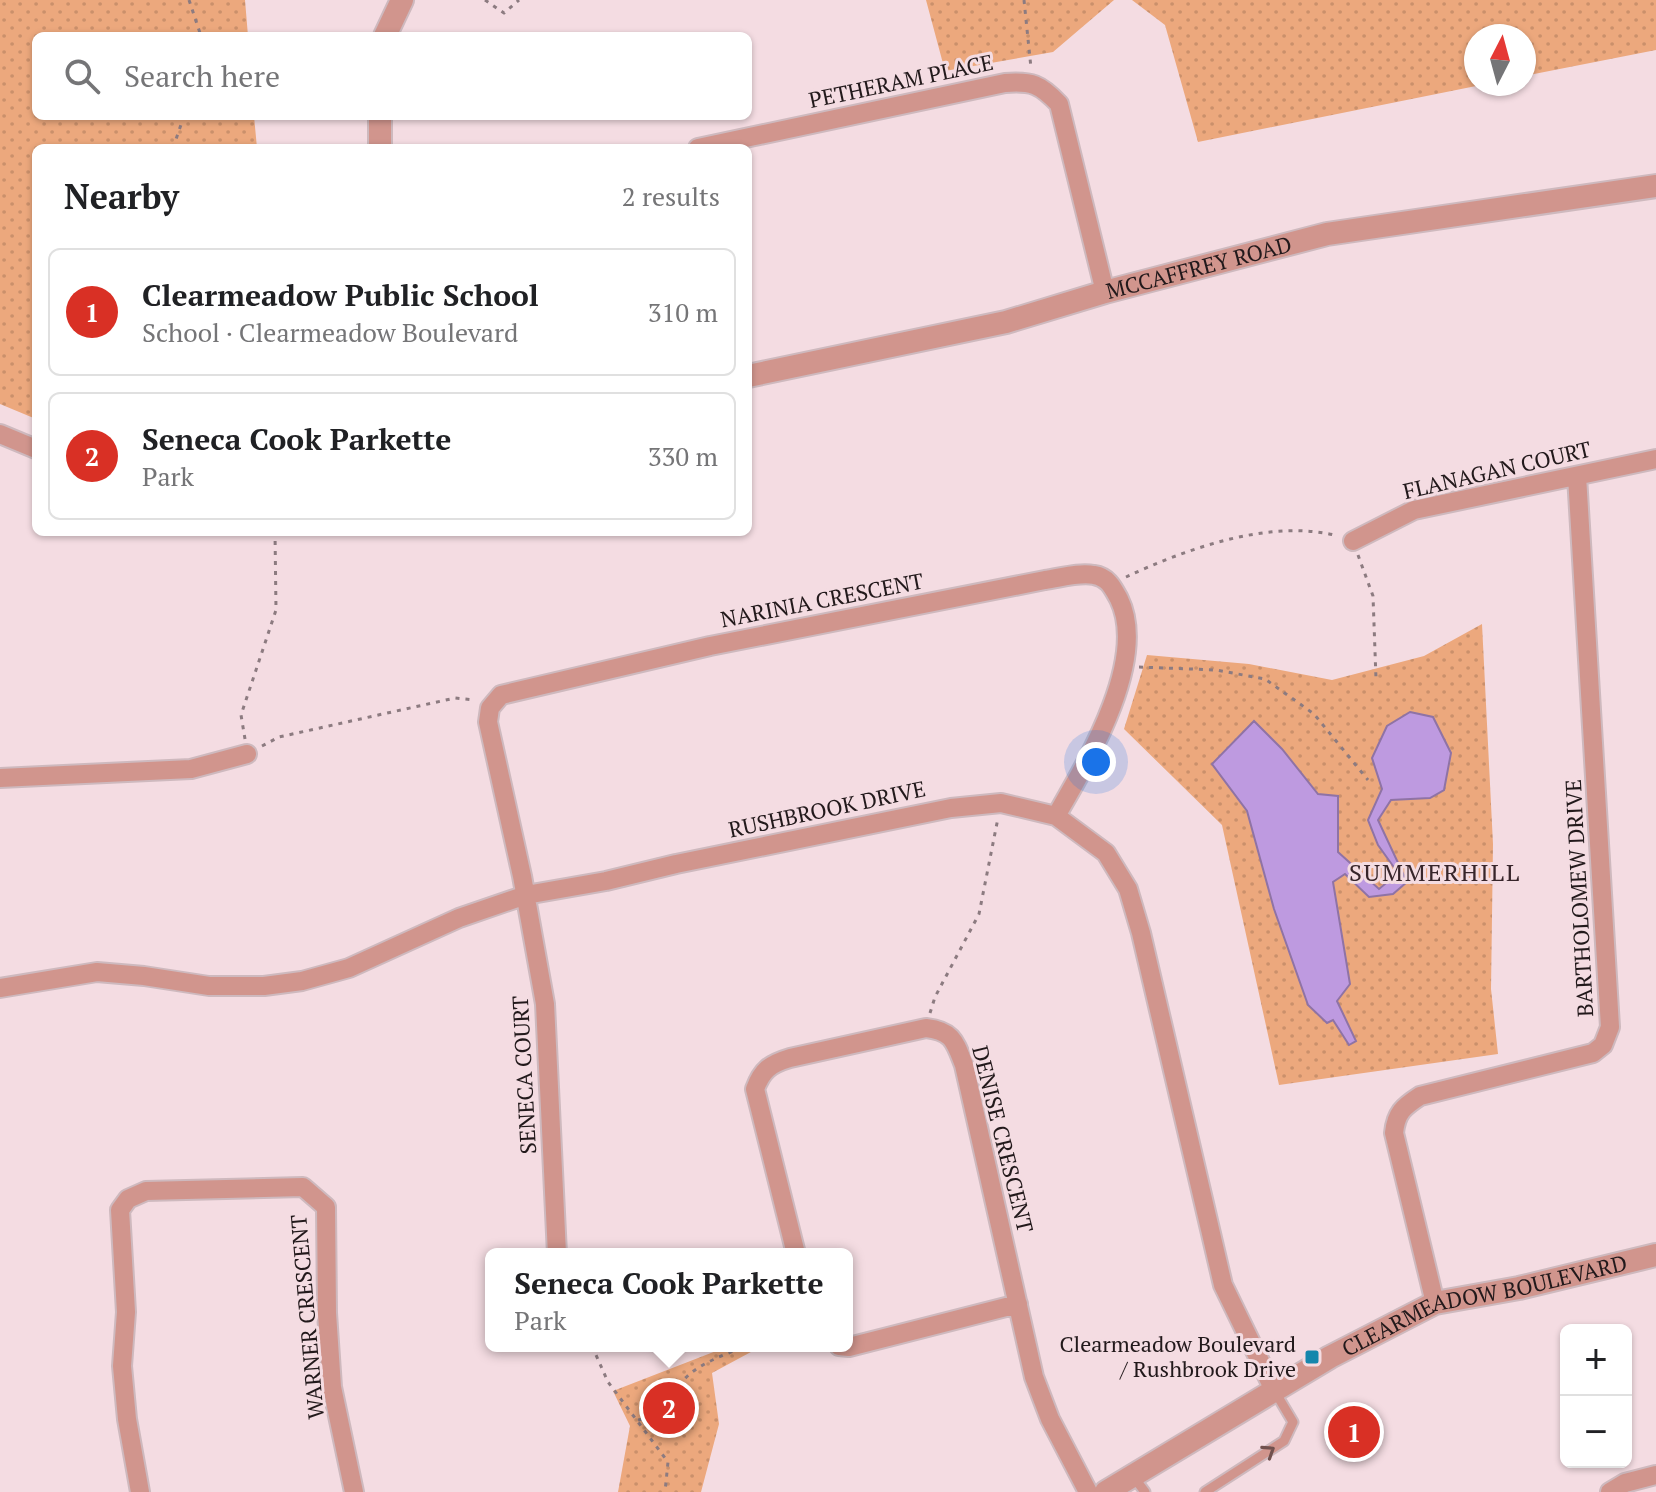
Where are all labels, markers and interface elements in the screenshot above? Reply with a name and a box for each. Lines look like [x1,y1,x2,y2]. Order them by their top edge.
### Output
north arrow [1464,24,1536,96]
search box [32,32,752,120]
street label: PETHERAM PLACE [806,47,996,114]
icon: search [60,54,104,98]
text: Search here [124,56,280,96]
text: Nearby [64,174,179,219]
text: 2 results [622,179,720,213]
street label: MCCAFFREY ROAD [1103,229,1295,305]
text: Clearmeadow Public School [142,275,539,315]
text: 1 [85,295,99,329]
text: 310 m [648,295,718,329]
text: School · Clearmeadow Boulevard [142,315,518,349]
text: Seneca Cook Parkette [142,419,451,459]
street label: FLANAGAN COURT [1400,434,1594,505]
text: 2 [85,439,99,473]
text: 330 m [648,439,718,473]
text: Park [142,459,194,493]
street label: NARINIA CRESCENT [718,566,926,633]
your location [1076,742,1116,782]
street label: RUSHBROOK DRIVE [726,773,928,844]
street label: BARTHOLOMEW DRIVE [1558,778,1599,1018]
district label: SUMMERHILL [1349,856,1521,888]
street label: SENECA COURT [505,995,542,1155]
street label: DENISE CRESCENT [966,1042,1041,1236]
street label: WARNER CRESCENT [283,1213,330,1421]
popup [485,1248,853,1352]
street label: CLEARMEADOW BOULEVARD [1336,1248,1630,1363]
text: Seneca Cook Parkette [514,1263,824,1303]
text: Park [514,1303,566,1337]
map controls [1560,1324,1632,1468]
button: + [1560,1324,1632,1396]
place label: Clearmeadow Boulevard / Rushbrook Drive [1059,1329,1296,1383]
marker: Clearmeadow Boulevard / Rushbrook Drive [1303,1348,1321,1366]
pin: 2 [643,1378,695,1438]
button: − [1560,1396,1632,1468]
pin: 1 [1328,1402,1380,1462]
one-way arrow [1260,1445,1275,1460]

